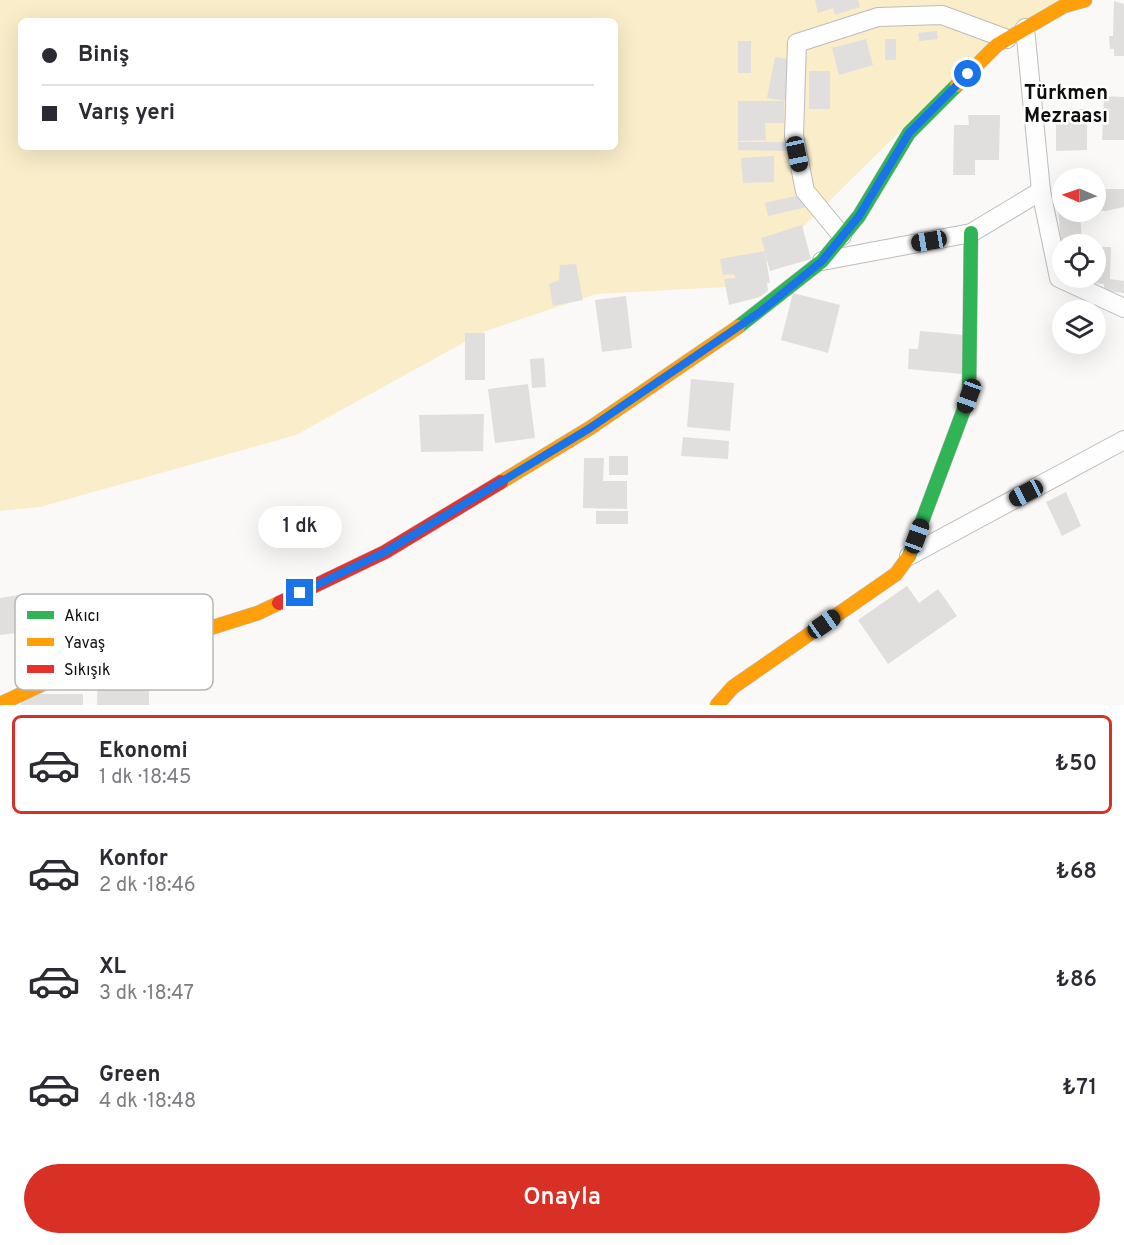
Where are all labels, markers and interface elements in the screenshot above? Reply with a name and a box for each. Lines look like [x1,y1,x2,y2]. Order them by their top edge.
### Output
text: Biniş [78,42,130,69]
route start [954,60,981,87]
district label: Türkmen Mezraası [1024,81,1108,130]
text: Varış yeri [78,100,175,127]
car [784,135,810,173]
north arrow [1052,168,1106,222]
map controls [1052,168,1106,354]
car [910,229,948,253]
button: locate [1052,234,1106,288]
button: layers [1052,300,1106,354]
car [954,376,984,416]
car [1006,477,1046,509]
callout: 1 dk [258,506,342,548]
text: 1 dk [282,514,318,540]
car [902,516,932,556]
route end [286,579,313,606]
legend [15,594,213,690]
car [804,606,844,642]
text: Akıcı [64,607,100,627]
text: Yavaş [64,634,105,654]
text: Sıkışık [64,661,110,681]
icon: car [27,738,81,792]
text: Ekonomi [99,738,188,765]
text: ₺50 [1055,751,1097,778]
text: 1 dk · 18:45 [99,765,191,791]
icon: car [27,846,81,900]
text: Konfor [99,846,168,873]
text: ₺68 [1056,859,1097,886]
text: 2 dk · 18:46 [99,873,196,899]
icon: car [27,954,81,1008]
text: XL [99,954,126,981]
text: ₺86 [1056,967,1097,994]
text: 3 dk · 18:47 [99,981,194,1007]
icon: car [27,1062,81,1116]
text: Green [99,1062,161,1089]
text: ₺71 [1062,1075,1097,1102]
text: 4 dk · 18:48 [99,1089,196,1115]
button: Onayla [24,1164,1100,1233]

